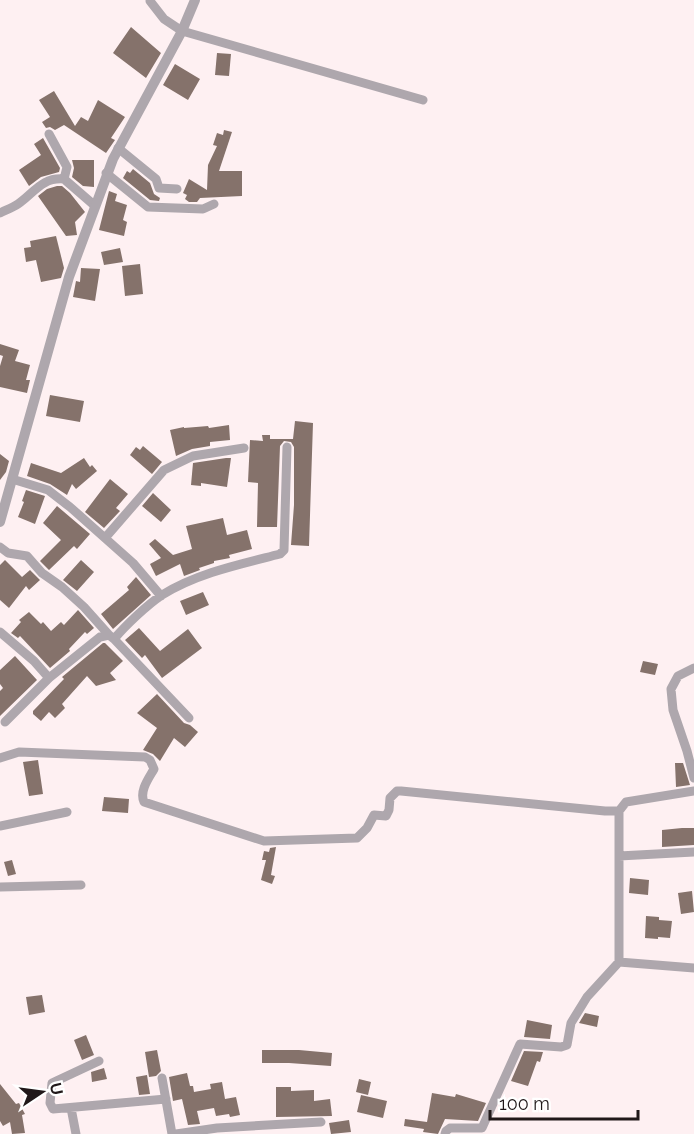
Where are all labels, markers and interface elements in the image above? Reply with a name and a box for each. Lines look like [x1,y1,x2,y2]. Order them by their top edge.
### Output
north arrow [12,1062,72,1122]
text: U [46,1081,67,1097]
scale bar [490,1083,638,1121]
text: 100 m [499,1093,550,1114]

